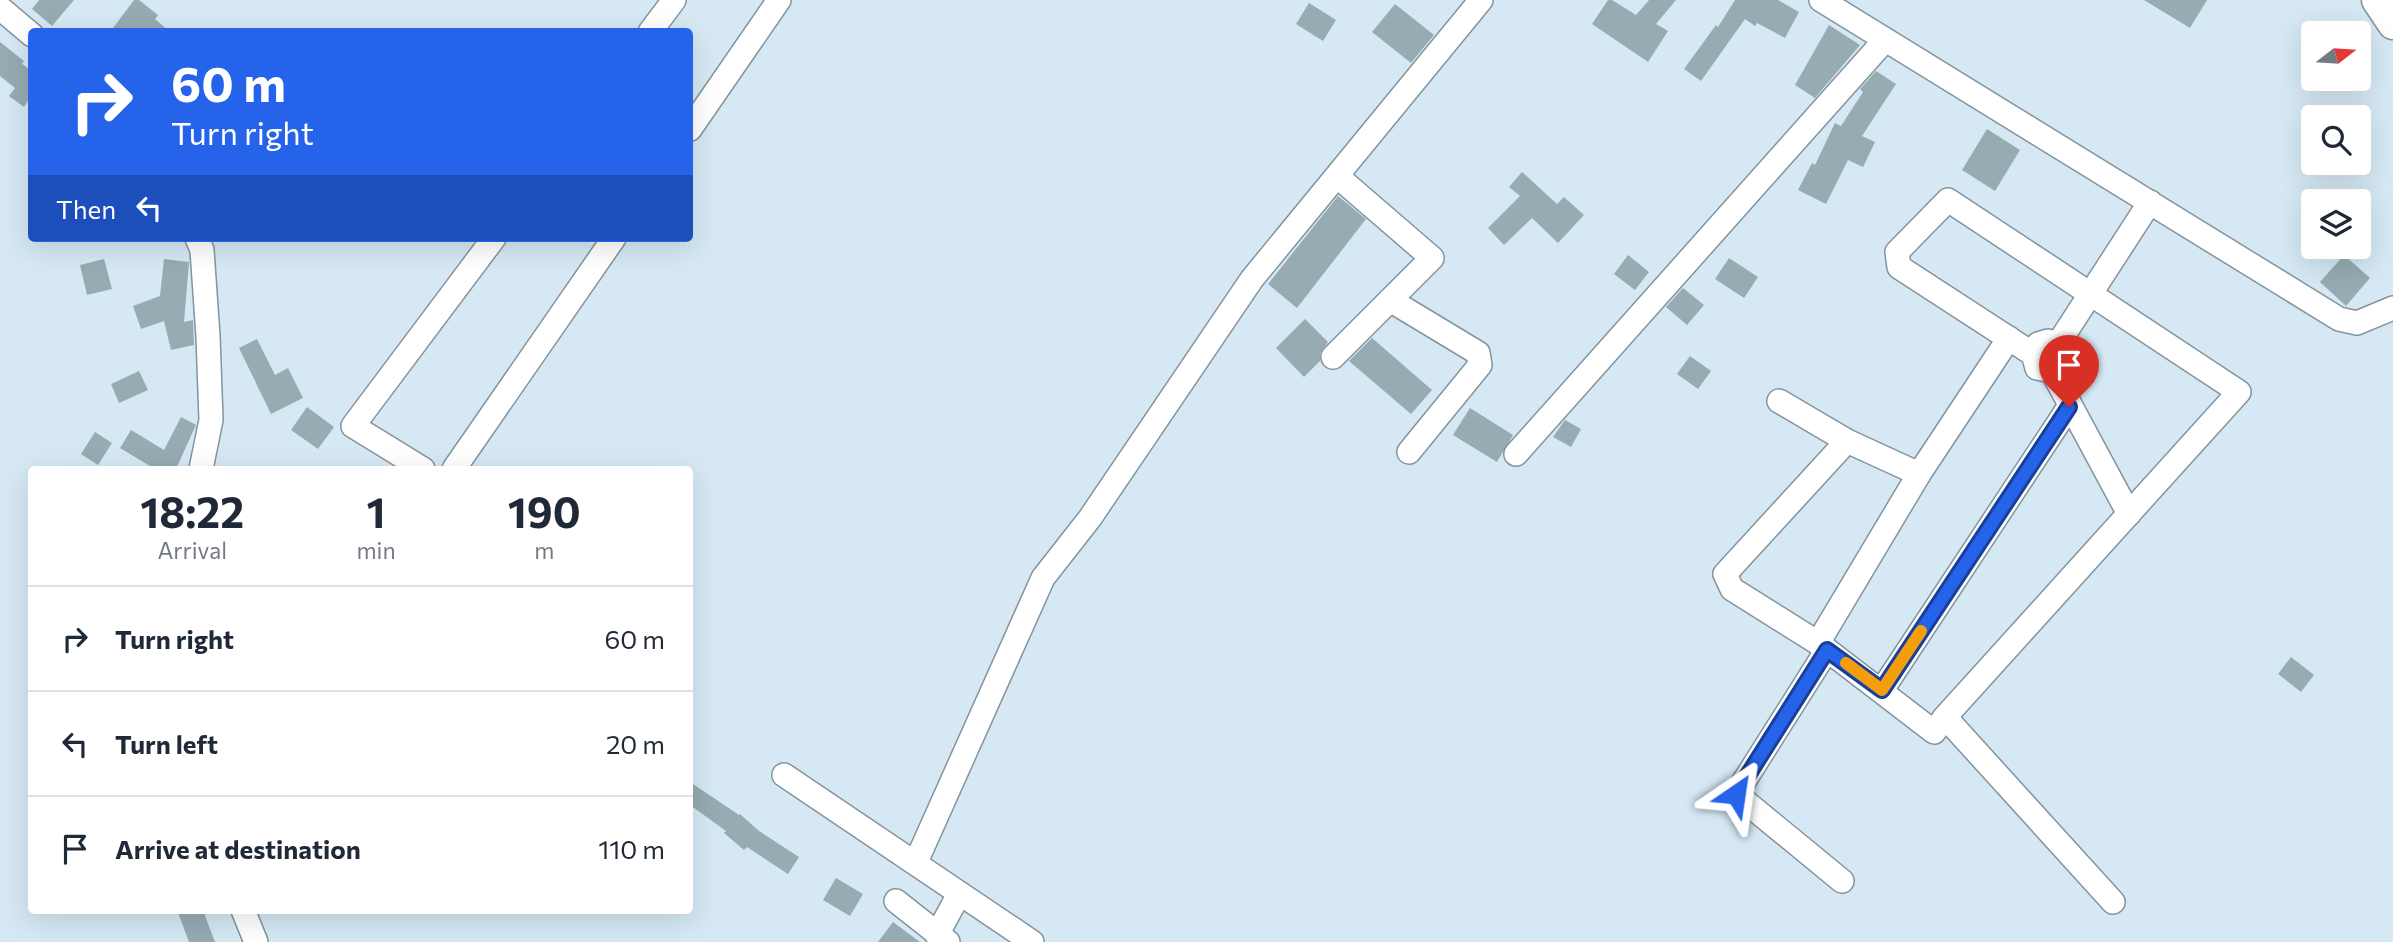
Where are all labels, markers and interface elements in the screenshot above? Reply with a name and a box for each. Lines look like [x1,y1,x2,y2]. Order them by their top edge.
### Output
north arrow [2301,21,2371,91]
map controls [2301,21,2371,259]
text: 60 m [171,52,286,112]
icon: right [56,56,147,147]
button: search [2301,105,2371,175]
text: Turn right [171,112,314,152]
icon: left [130,189,168,227]
button: layers [2301,189,2371,259]
text: Then [56,193,116,224]
pin [2039,335,2099,407]
icon: arrive [2050,346,2088,384]
text: 18:22 [140,485,244,537]
text: 1 [367,485,386,537]
text: 190 [508,485,581,537]
text: Arrival [157,536,227,564]
text: min [356,536,396,564]
text: m [534,536,554,564]
icon: right [56,620,94,658]
text: Turn right [115,623,234,654]
text: 60 m [605,623,665,654]
icon: left [56,725,94,763]
text: Turn left [115,728,218,759]
text: 20 m [606,728,665,759]
position arrow [1699,757,1773,831]
icon: arrive [56,830,94,868]
text: Arrive at destination [115,833,361,864]
text: 110 m [598,833,665,864]

